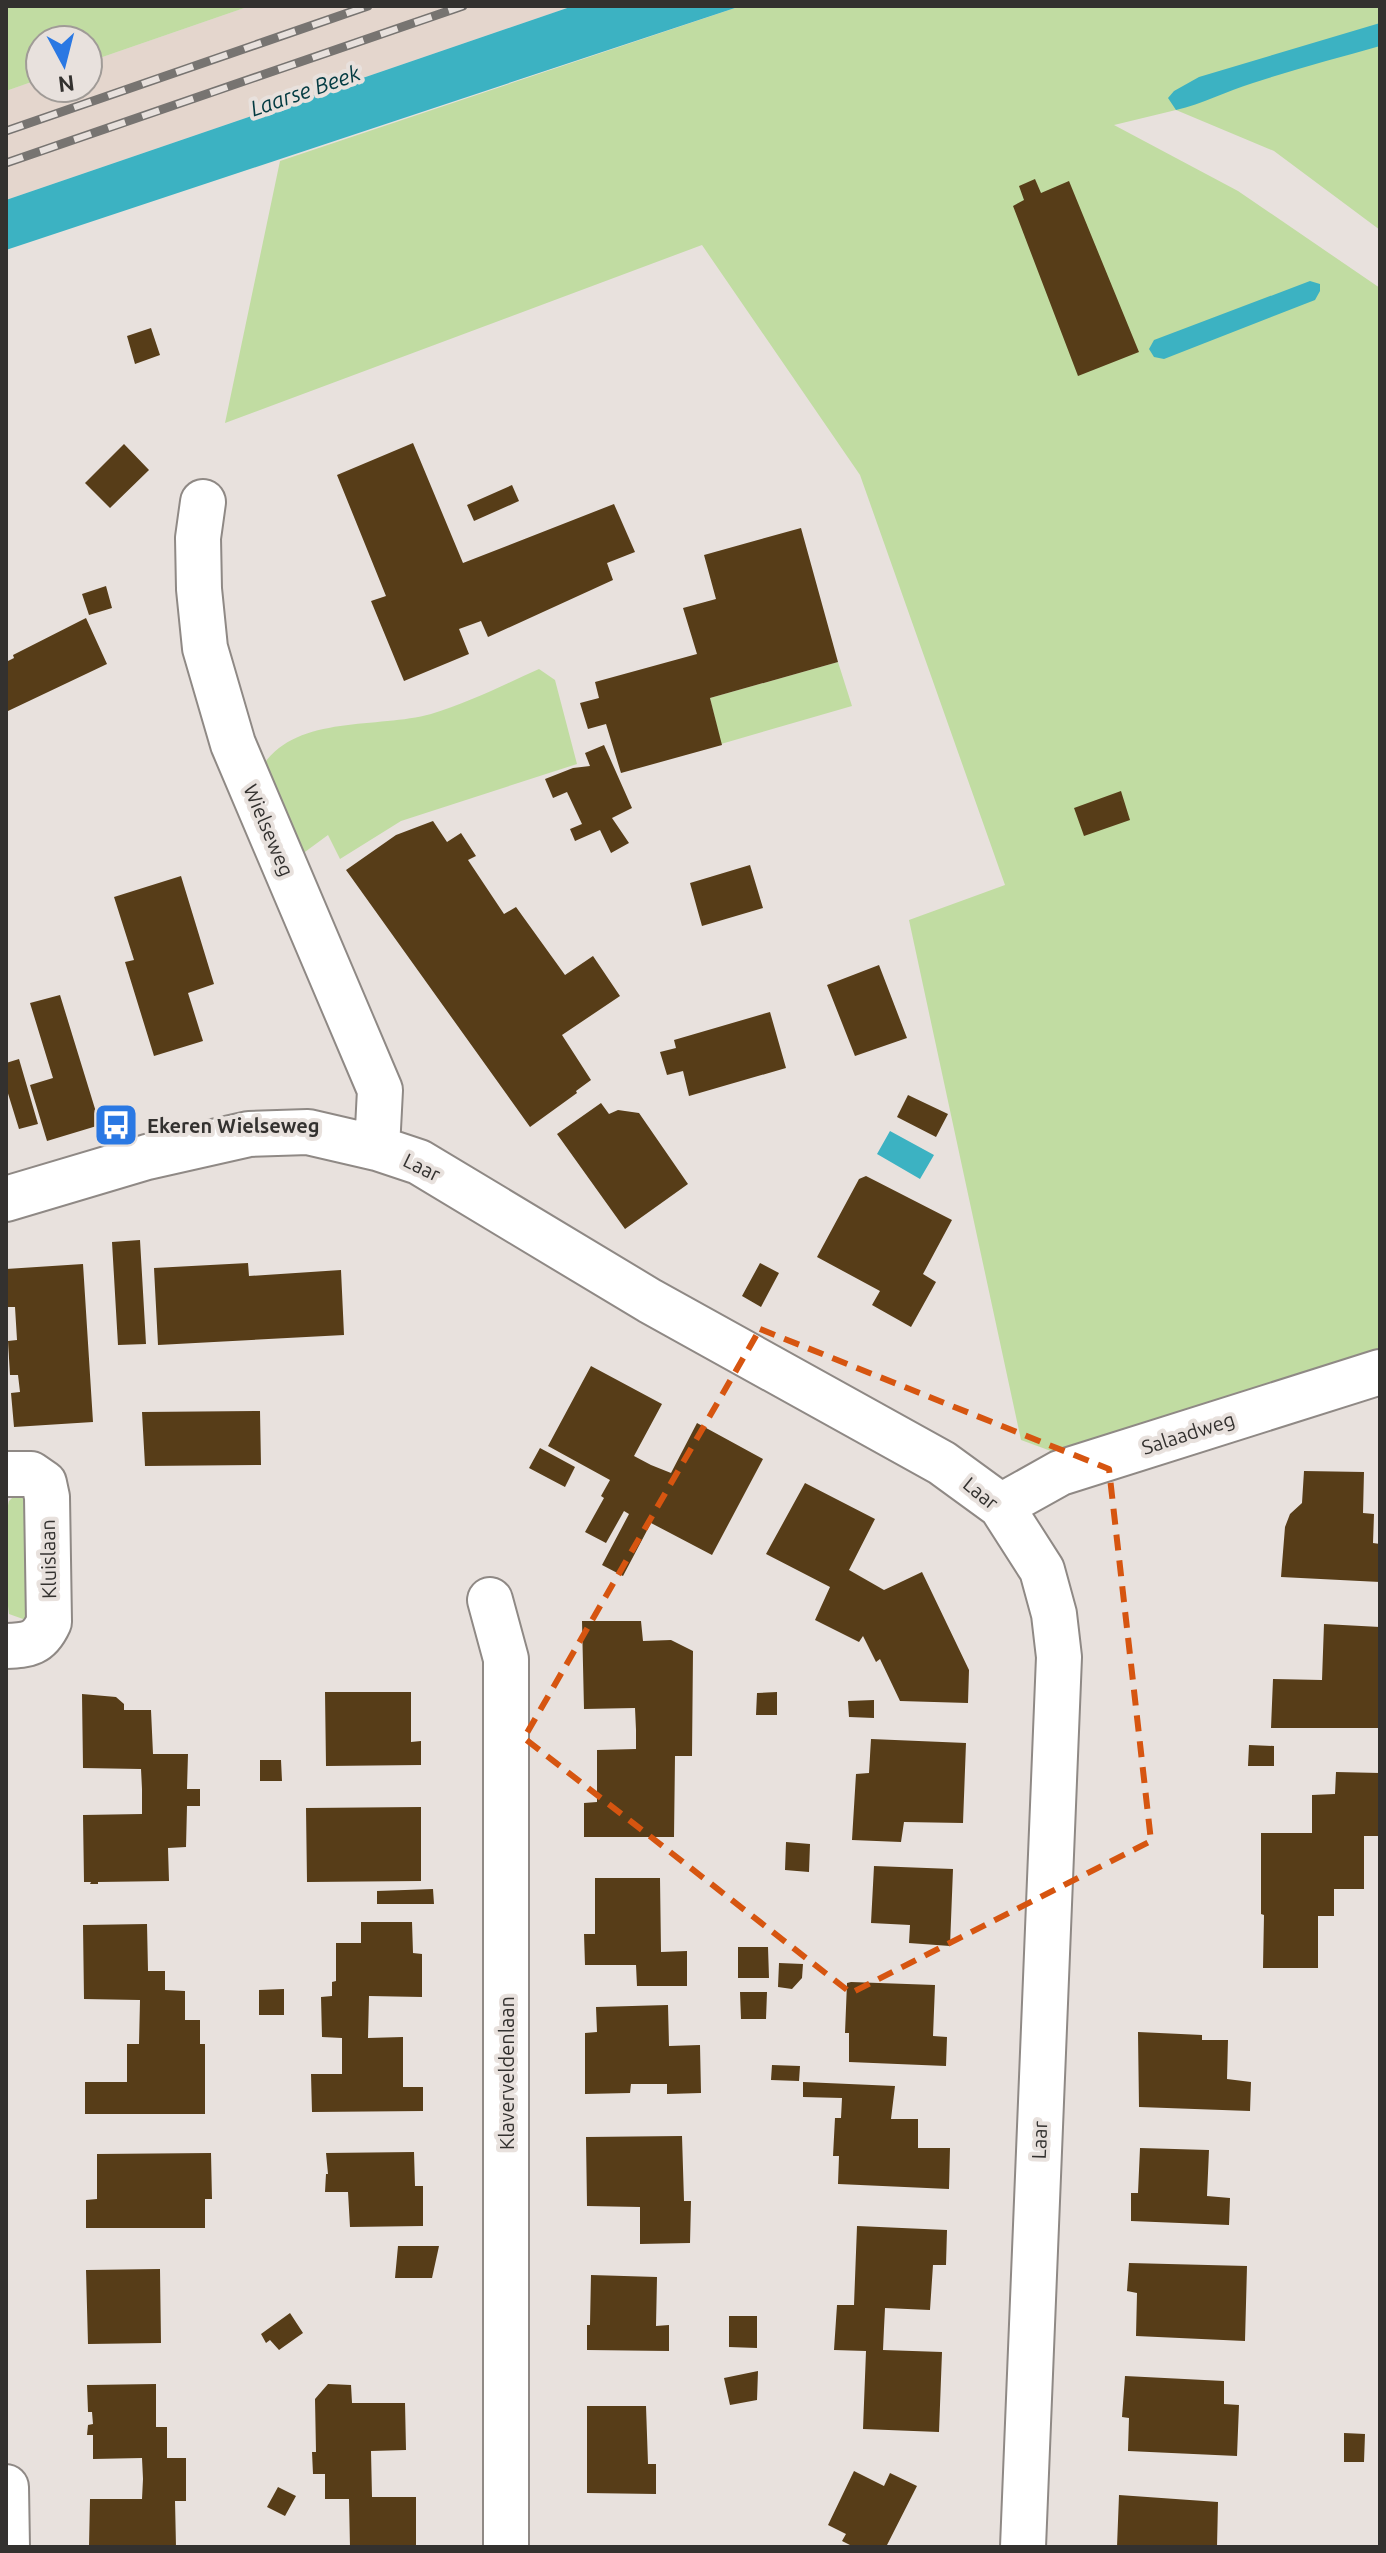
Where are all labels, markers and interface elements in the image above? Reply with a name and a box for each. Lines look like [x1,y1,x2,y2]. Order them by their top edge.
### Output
north arrow [24,24,104,104]
water label: Laarse Beek [247,59,364,120]
text: N [57,71,76,98]
street label: Wielseweg [239,780,299,880]
bus stop icon: Ekeren Wielseweg [92,1101,140,1149]
place label: Ekeren Wielseweg [147,1114,320,1137]
street label: Laar [400,1148,445,1186]
street label: Salaadweg [1139,1407,1237,1459]
street label: Laar [959,1472,1003,1514]
street label: Kluislaan [36,1519,60,1599]
street label: Klaverveldenlaan [495,1996,518,2150]
street label: Laar [1027,2120,1051,2160]

